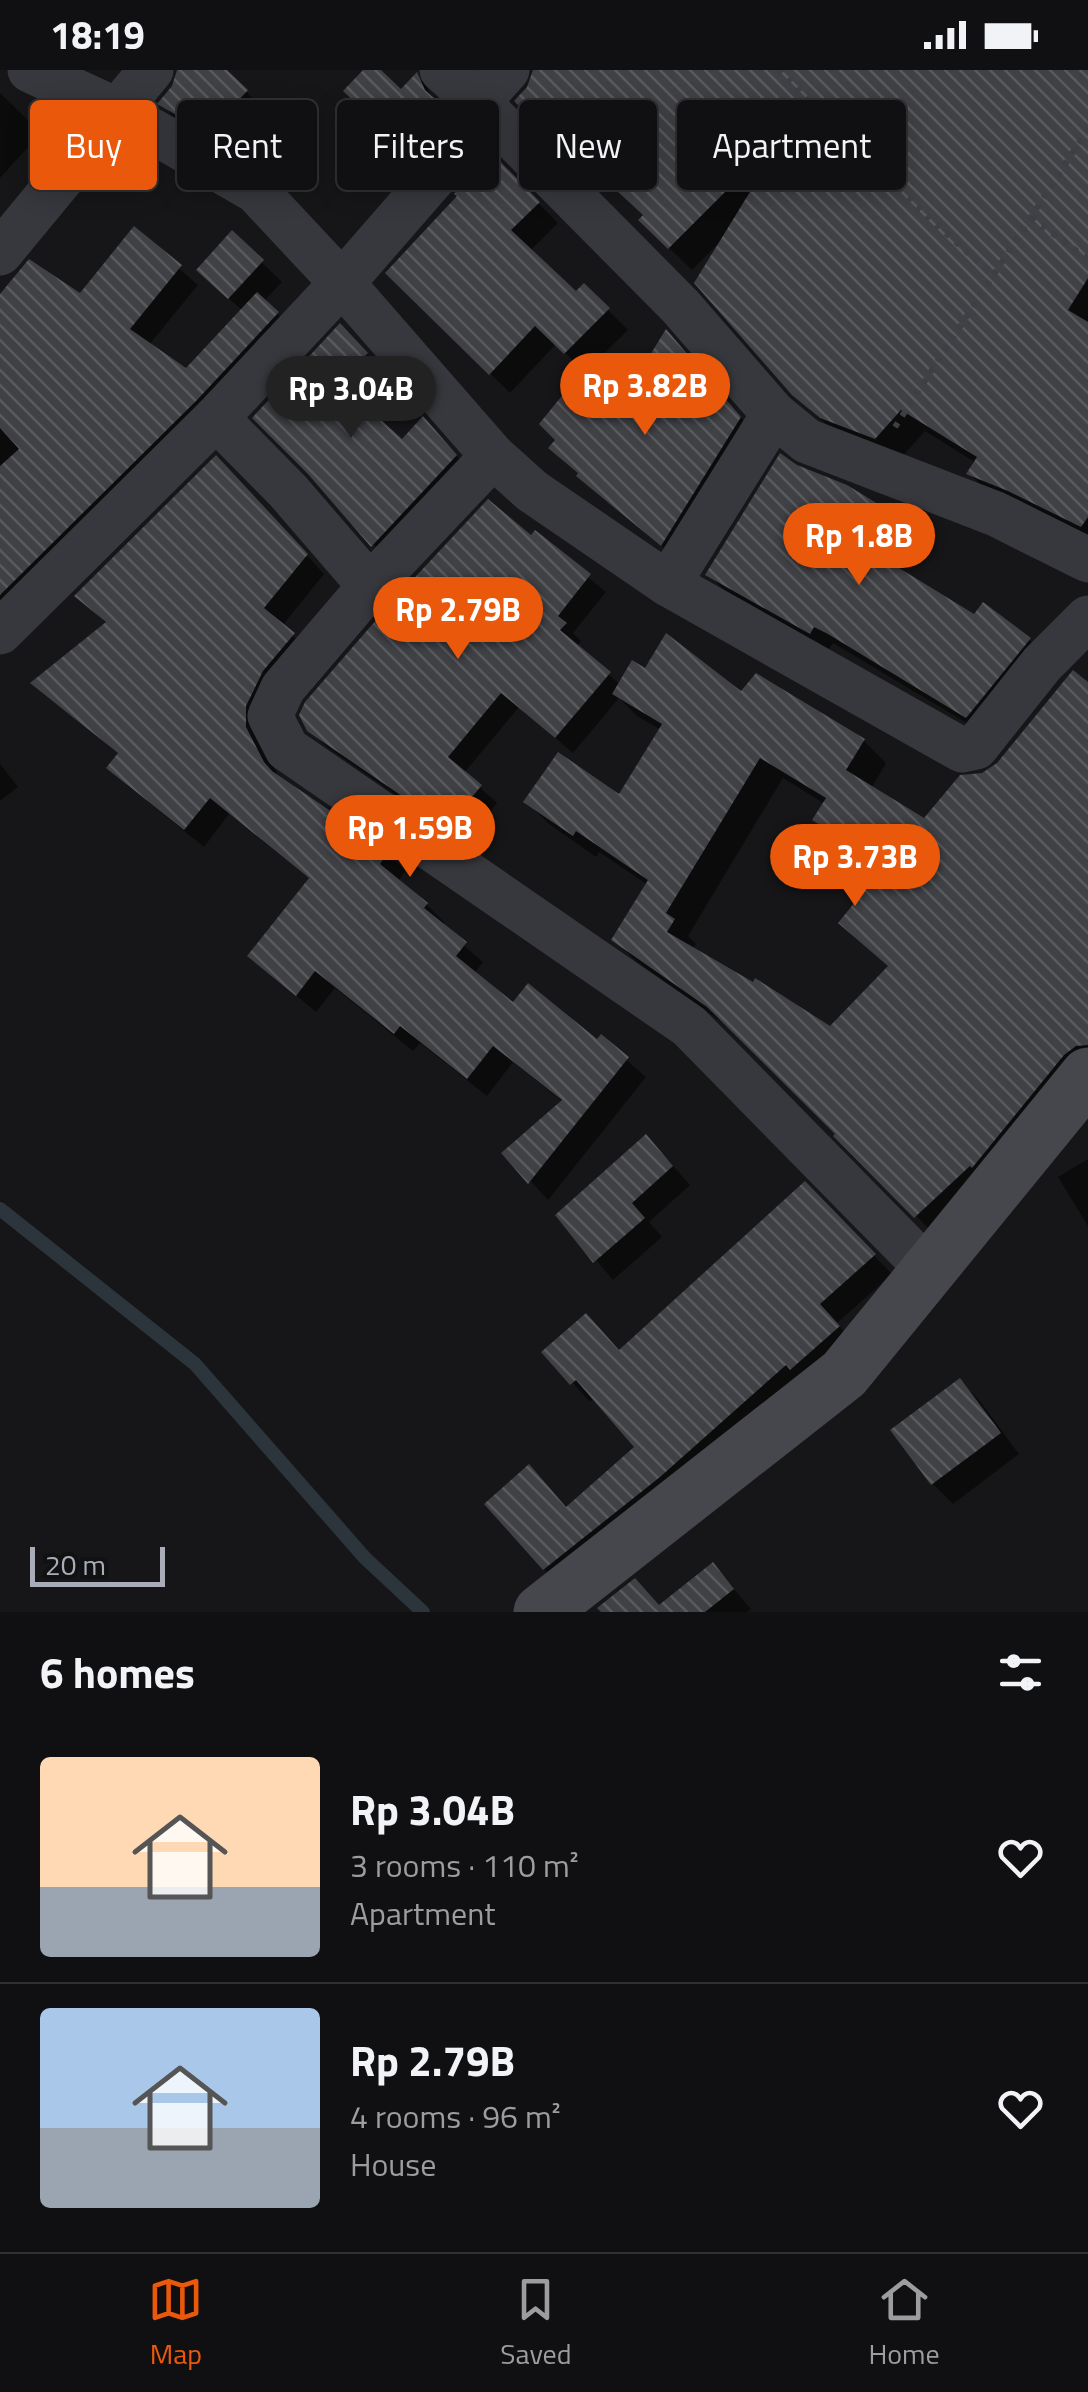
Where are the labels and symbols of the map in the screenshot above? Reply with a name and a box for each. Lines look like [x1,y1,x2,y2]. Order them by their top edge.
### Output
pin: Rp 3.82B [542,353,748,438]
pin: Rp 3.04B [248,356,454,441]
pin: Rp 1.8B [767,503,951,588]
pin: Rp 2.79B [355,577,561,662]
pin: Rp 1.59B [307,795,513,880]
pin: Rp 3.73B [752,824,958,909]
scale bar [30,1542,165,1586]

